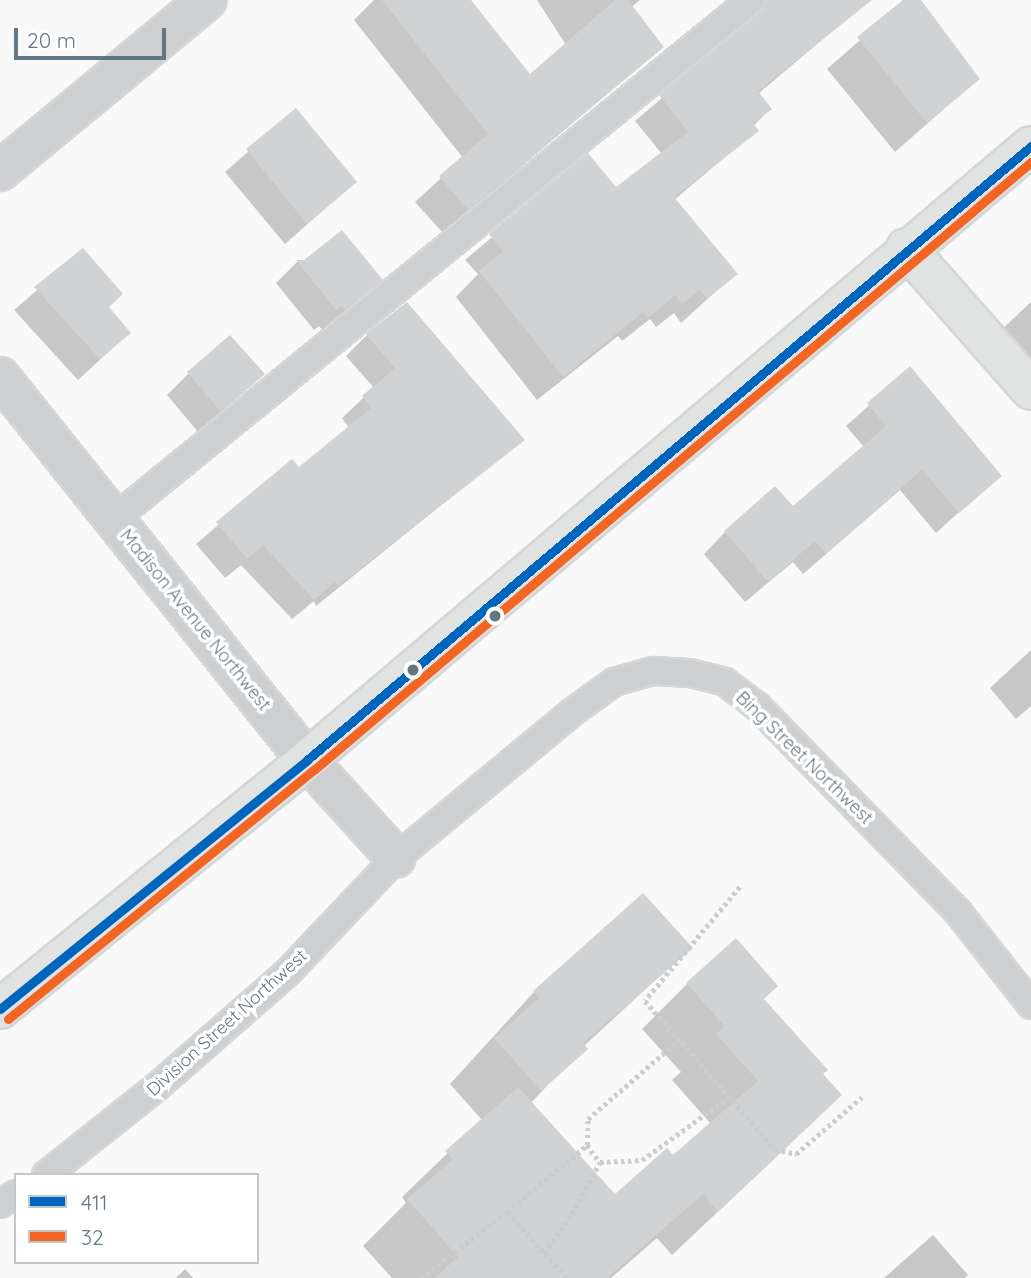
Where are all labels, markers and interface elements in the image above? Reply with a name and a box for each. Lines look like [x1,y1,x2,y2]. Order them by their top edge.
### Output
scale bar [18,14,170,58]
text: 20 m [27,27,76,53]
street label: Madison Avenue Northwest [115,525,275,715]
unlabelled marker [488,609,502,623]
unlabelled marker [406,663,420,677]
street label: Bing Street Northwest [731,687,877,829]
street label: Division Street Northwest [142,945,312,1101]
legend [14,1173,259,1264]
text: 411 [81,1189,107,1215]
text: 32 [81,1224,104,1250]

